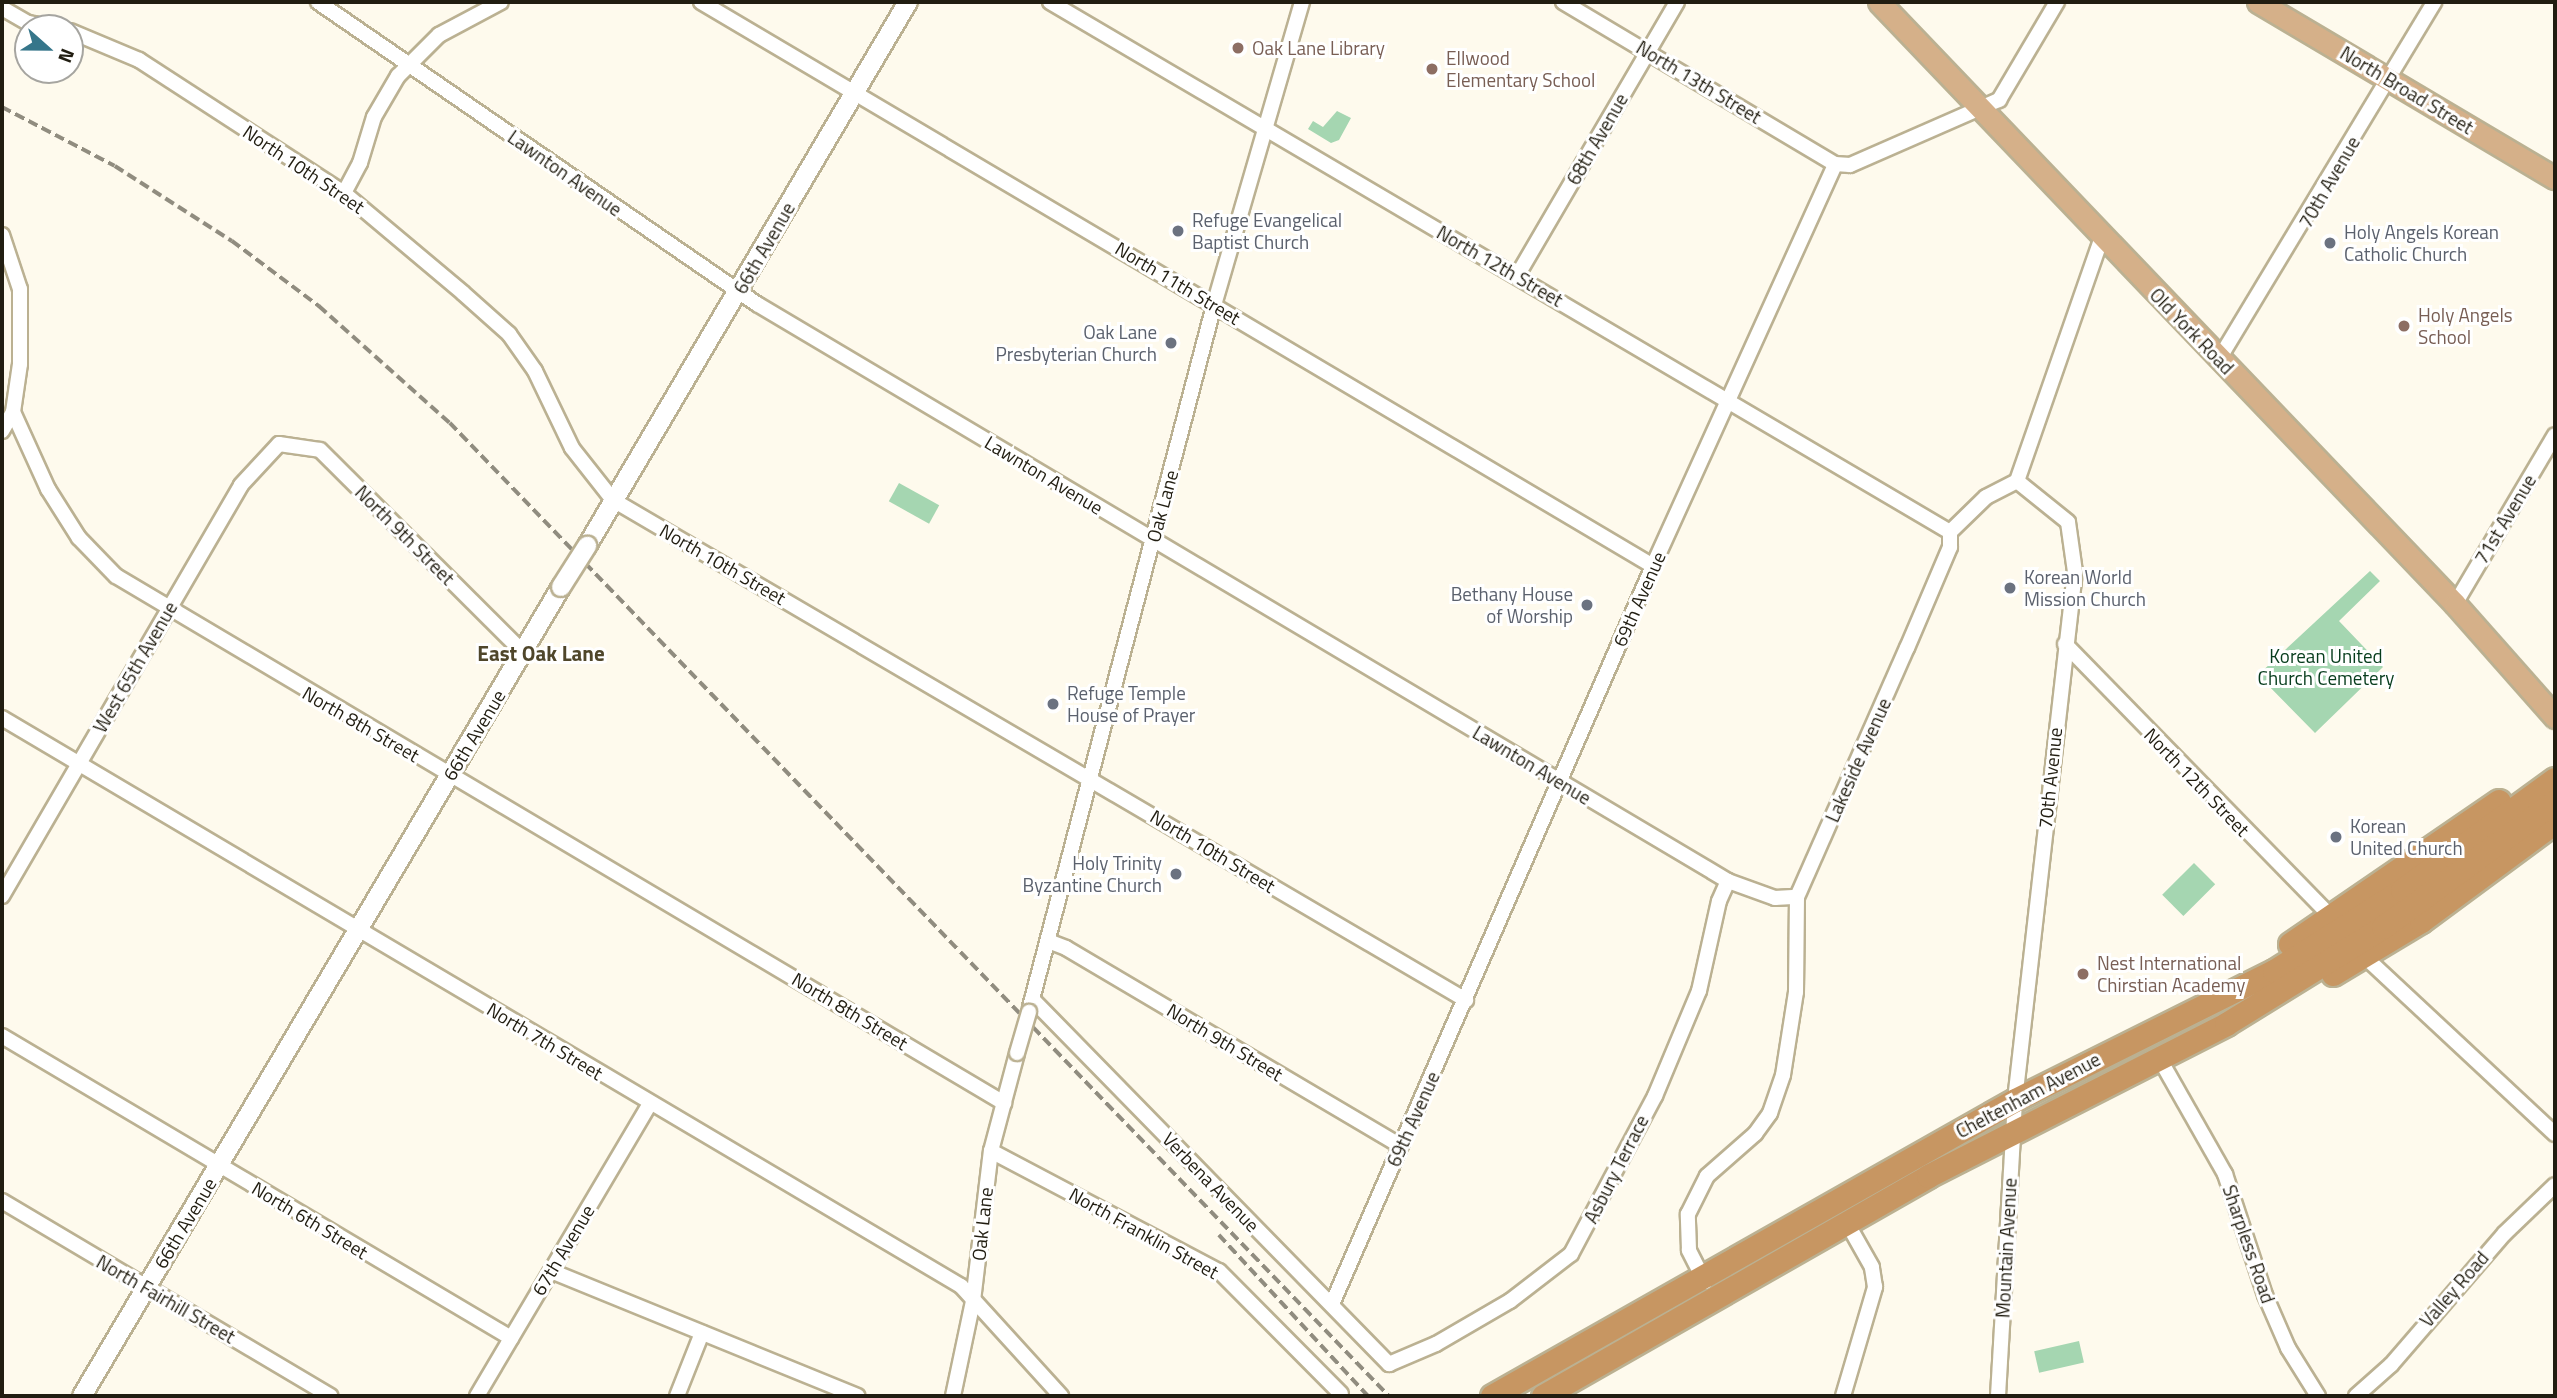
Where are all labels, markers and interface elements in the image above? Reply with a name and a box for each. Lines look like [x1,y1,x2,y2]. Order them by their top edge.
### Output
north arrow [14,14,84,84]
street label: North 13th Street [1632,36,1766,128]
place label: Oak Lane Library [1252,37,1385,59]
marker: Oak Lane Library [1230,40,1246,56]
street label: North Broad Street [2336,41,2478,139]
text: N [51,45,83,67]
place label: Ellwood Elementary School [1446,47,1595,91]
marker: Ellwood Elementary School [1424,61,1440,77]
street label: 68th Avenue [1562,89,1632,189]
street label: North 10th Street [239,120,369,218]
street label: Lawnton Avenue [504,125,626,221]
street label: 70th Avenue [2294,132,2364,232]
street label: 66th Avenue [729,198,799,298]
place label: Refuge Evangelical Baptist Church [1192,209,1342,253]
street label: North 12th Street [1433,221,1567,311]
place label: Holy Angels Korean Catholic Church [2344,221,2499,265]
marker: Refuge Evangelical Baptist Church [1170,223,1186,239]
marker: Holy Angels Korean Catholic Church [2322,235,2338,251]
street label: North 11th Street [1111,237,1245,329]
street label: Old York Road [2145,283,2239,379]
place label: Holy Angels School [2418,304,2513,348]
marker: Holy Angels School [2396,318,2412,334]
place label: Oak Lane Presbyterian Church [996,321,1157,365]
marker: Oak Lane Presbyterian Church [1163,335,1179,351]
street label: Lawnton Avenue [981,431,1107,519]
street label: Oak Lane [1141,467,1183,545]
street label: 71st Avenue [2469,470,2541,568]
street label: North 9th Street [351,481,459,589]
street label: North 10th Street [656,519,790,609]
street label: 69th Avenue [1608,548,1670,650]
place label: Korean World Mission Church [2024,566,2146,610]
marker: Korean World Mission Church [2002,580,2018,596]
place label: Bethany House of Worship [1451,583,1573,627]
street label: West 65th Avenue [88,597,182,737]
marker: Bethany House of Worship [1579,597,1595,613]
district label: East Oak Lane [477,640,605,666]
park label: Korean United Church Cemetery [2258,645,2394,689]
street label: North 8th Street [299,681,423,767]
place label: Refuge Temple House of Prayer [1067,682,1195,726]
street label: 66th Avenue [438,686,510,784]
street label: Lakeside Avenue [1820,694,1896,826]
marker: Refuge Temple House of Prayer [1045,696,1061,712]
street label: Lawnton Avenue [1469,721,1595,809]
street label: North 12th Street [2140,723,2254,841]
street label: 70th Avenue [2033,726,2067,830]
street label: North 10th Street [1146,805,1280,897]
place label: Korean United Church [2350,815,2463,859]
marker: Korean United Church [2328,829,2344,845]
place label: Holy Trinity Byzantine Church [1023,852,1162,896]
marker: Holy Trinity Byzantine Church [1168,866,1184,882]
place label: Nest International Chirstian Academy [2097,952,2245,996]
marker: Nest International Chirstian Academy [2075,966,2091,982]
street label: North 8th Street [788,967,912,1055]
street label: North 7th Street [483,997,607,1085]
street label: North 9th Street [1163,998,1287,1086]
street label: Cheltenham Avenue [1952,1047,2104,1143]
street label: 69th Avenue [1382,1068,1444,1170]
street label: Asbury Terrace [1579,1111,1653,1227]
street label: Verbena Avenue [1158,1127,1264,1237]
street label: 66th Avenue [149,1174,221,1272]
street label: North 6th Street [248,1176,372,1264]
street label: Mountain Avenue [1991,1177,2021,1319]
street label: North Franklin Street [1065,1182,1223,1284]
street label: Sharpless Road [2218,1182,2280,1306]
street label: Oak Lane [967,1186,997,1262]
street label: 67th Avenue [527,1201,599,1299]
street label: Valley Road [2415,1247,2493,1331]
street label: North Fairhill Street [93,1250,239,1348]

